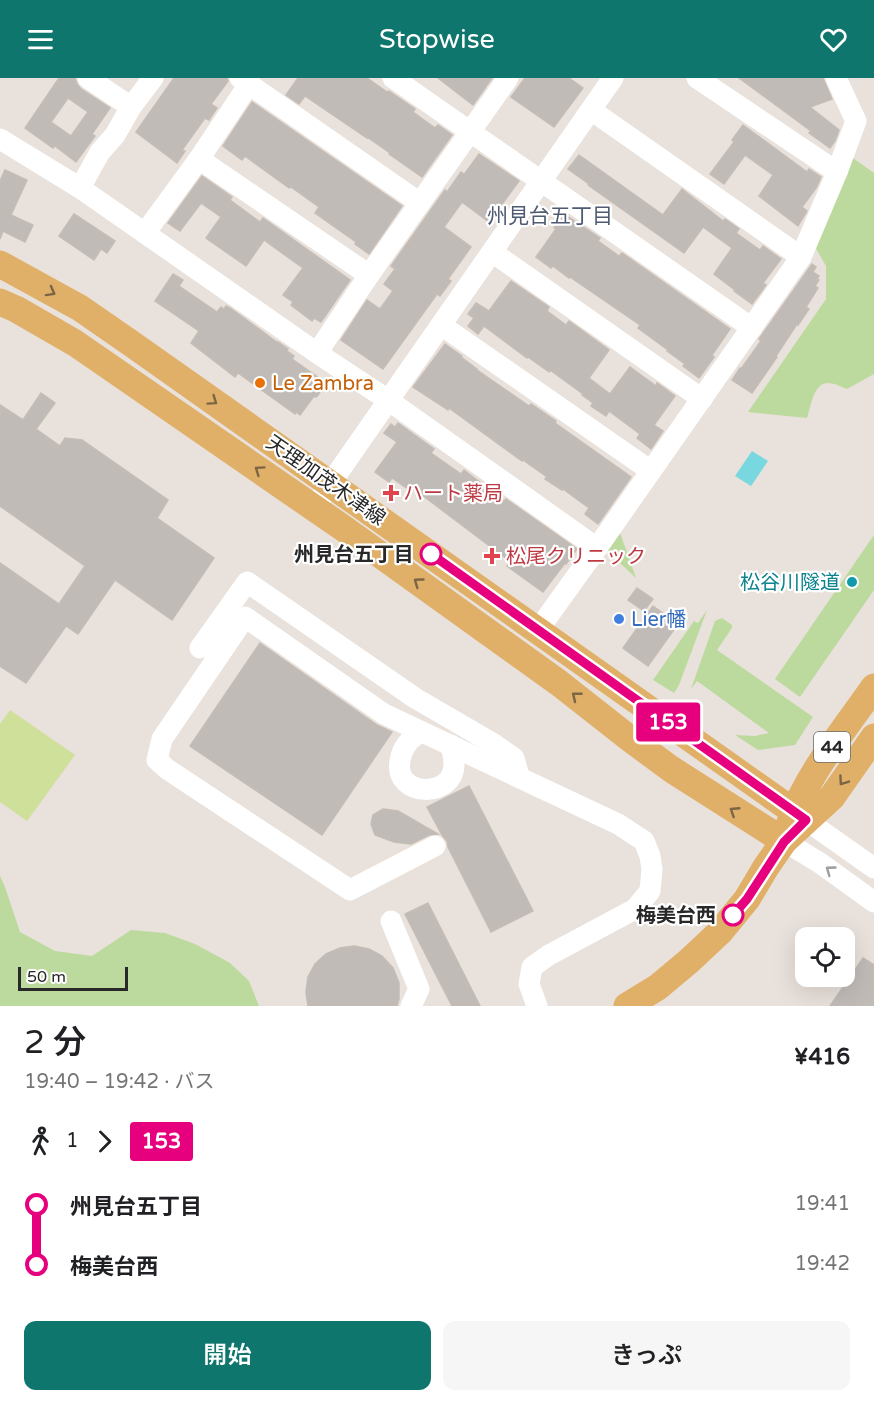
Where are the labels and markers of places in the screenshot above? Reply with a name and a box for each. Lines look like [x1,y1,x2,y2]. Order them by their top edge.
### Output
place label: Le Zambra [272,372,374,396]
marker: Le Zambra [253,376,267,390]
place label: ハート薬局 [403,482,503,506]
marker: ハート薬局 [384,486,398,500]
place label: 州見台五丁目 [294,543,414,567]
marker: 州見台五丁目 [420,543,442,565]
place label: 松尾クリニック [506,545,646,569]
marker: 松尾クリニック [483,547,501,565]
place label: 松谷川隧道 [740,571,840,595]
marker: 松谷川隧道 [845,575,859,589]
place label: Lier幡 [631,608,686,632]
marker: Lier幡 [612,612,626,626]
place label: 梅美台西 [636,904,716,928]
marker: 梅美台西 [722,904,744,926]

